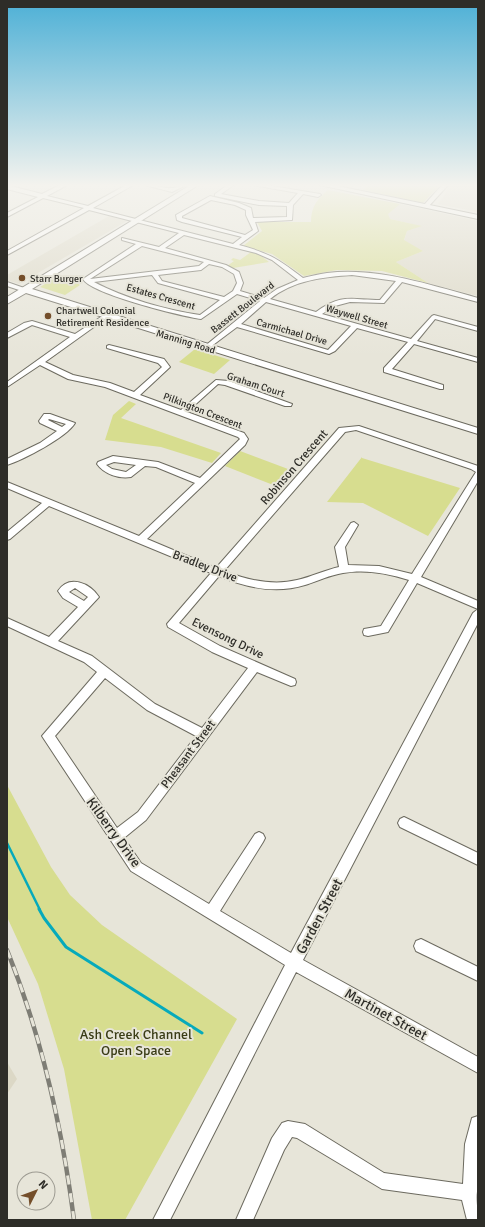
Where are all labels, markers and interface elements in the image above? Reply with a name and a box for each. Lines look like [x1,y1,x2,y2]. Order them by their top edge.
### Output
marker: Starr Burger [17,273,27,283]
place label: Starr Burger [30,273,83,285]
street label: Bassett Boulevard [209,279,277,336]
street label: Estates Crescent [125,281,197,313]
street label: Waywell Street [324,302,390,332]
place label: Chartwell Colonial Retirement Residence [56,305,149,329]
marker: Chartwell Colonial Retirement Residence [43,311,53,321]
street label: Carmichael Drive [255,316,329,348]
street label: Manning Road [155,327,217,357]
street label: Graham Court [225,370,286,400]
street label: Pilkington Crescent [161,390,244,432]
street label: Robinson Crescent [258,427,331,508]
street label: Bradley Drive [170,547,239,586]
street label: Evensong Drive [189,615,266,662]
street label: Pheasant Street [158,717,219,791]
street label: Kilberry Drive [83,794,145,871]
street label: Garden Street [293,876,346,957]
street label: Martinet Street [342,985,430,1044]
park label: Ash Creek Channel Open Space [80,1026,192,1059]
north arrow [16,1171,56,1211]
text: N [36,1177,50,1192]

